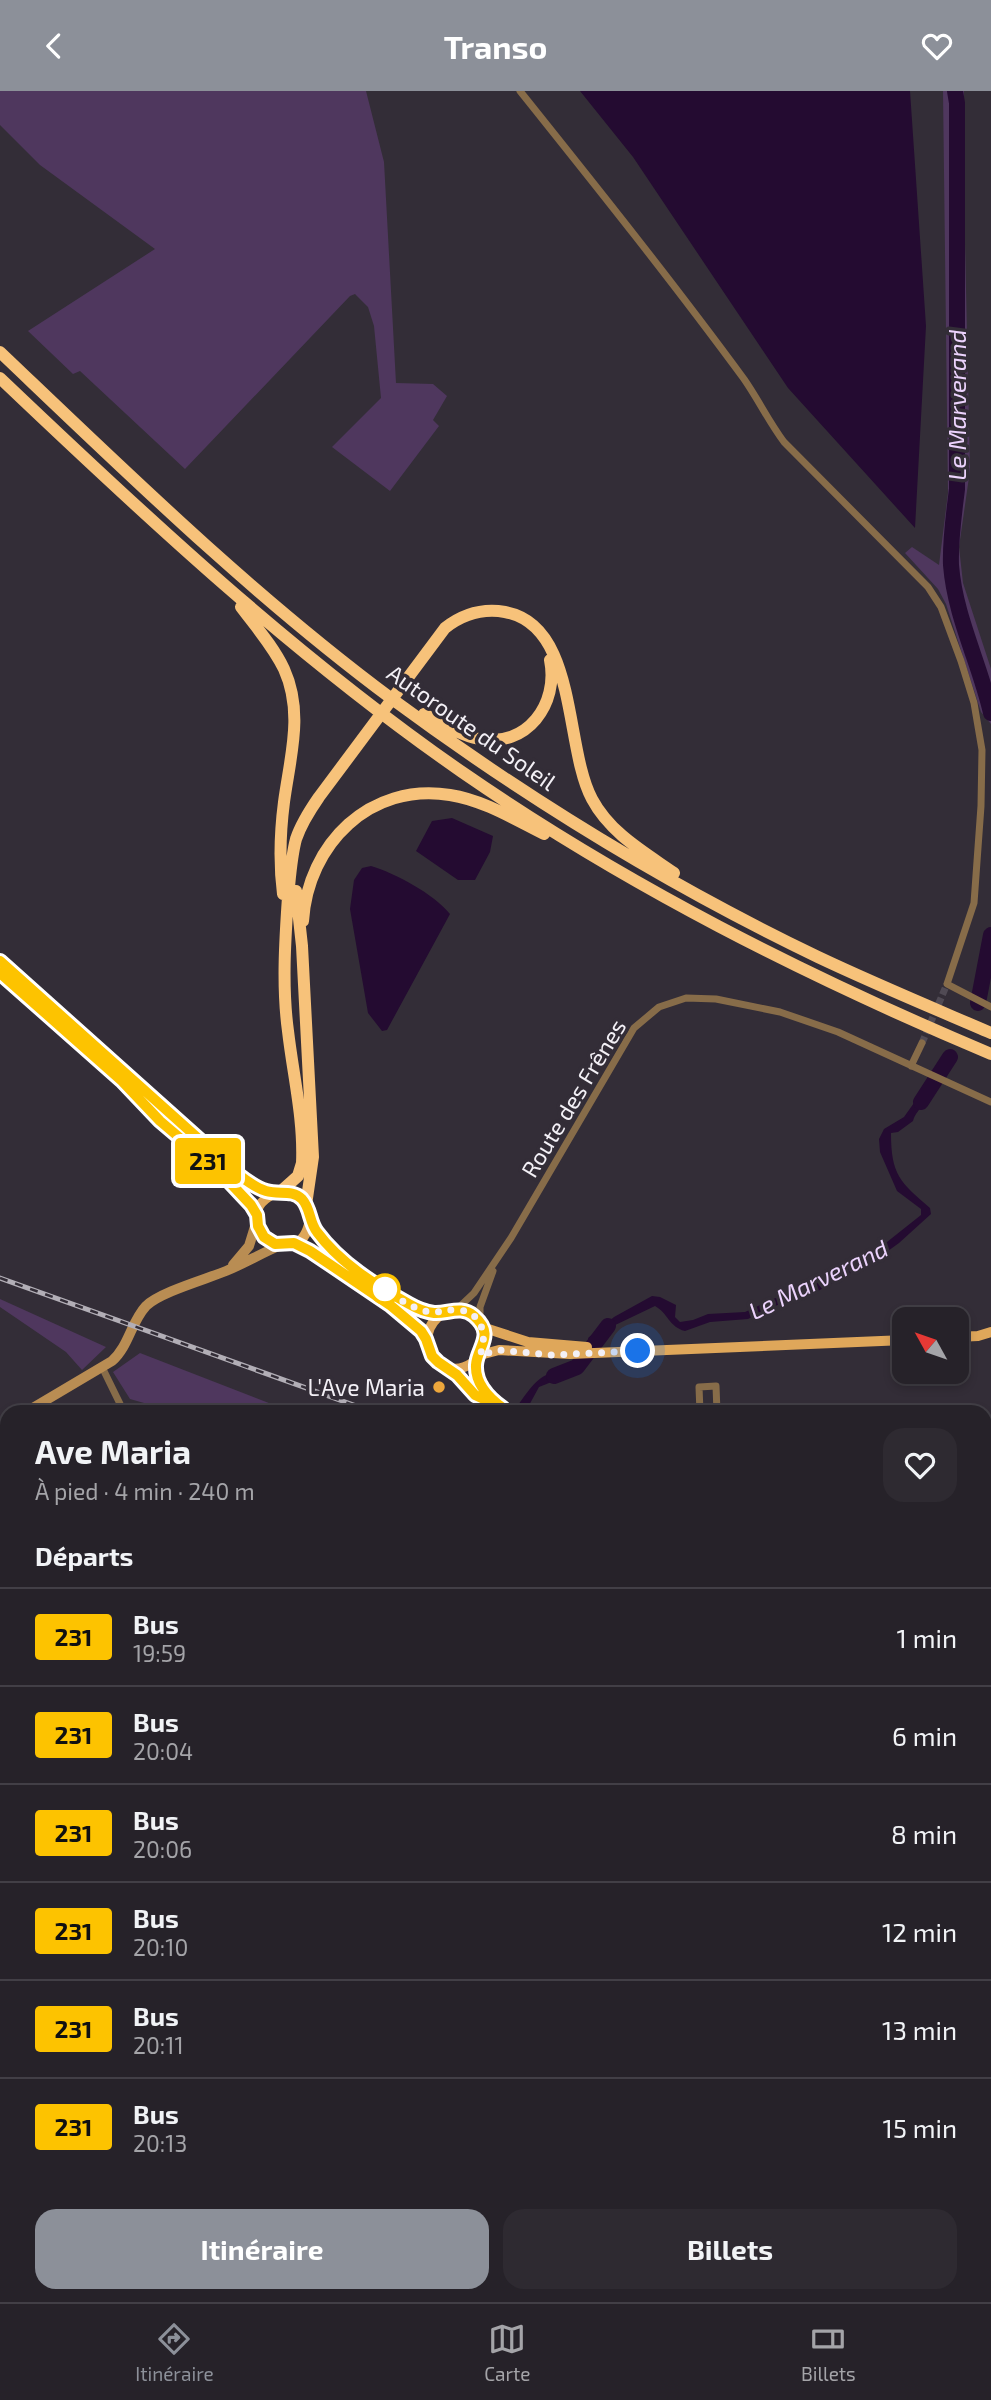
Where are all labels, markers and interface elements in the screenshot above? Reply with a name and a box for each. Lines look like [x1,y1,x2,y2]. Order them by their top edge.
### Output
icon: back [35,27,73,65]
text: Transo [444,27,547,65]
icon: heart [918,27,956,65]
water label: Le Marverand [942,329,971,480]
street label: Autoroute du Soleil [382,658,562,796]
street label: Route des Frênes [515,1014,631,1182]
line badge: 231 [168,1138,248,1184]
text: 231 [189,1146,227,1175]
water label: Le Marverand [744,1233,892,1325]
unlabelled marker [370,1274,400,1304]
north arrow [892,1307,970,1384]
map controls [892,1307,969,1384]
your location [620,1333,655,1368]
place label: L'Ave Maria [307,1373,425,1401]
marker: L'Ave Maria [431,1379,447,1395]
button: heart [883,1428,957,1502]
text: Ave Maria [35,1431,191,1471]
text: À pied · 4 min · 240 m [35,1477,255,1505]
text: Départs [35,1540,133,1571]
text: Bus [133,1608,179,1639]
text: 231 [55,1622,92,1651]
text: 1 min [897,1622,957,1653]
text: 19:59 [133,1639,186,1667]
text: Bus [133,1706,179,1737]
text: 231 [55,1720,92,1749]
text: 6 min [892,1720,957,1751]
text: 20:04 [133,1737,193,1765]
text: Bus [133,1804,179,1835]
text: 231 [55,1818,92,1847]
text: 8 min [891,1818,957,1849]
text: 20:06 [133,1835,192,1863]
text: Bus [133,1902,179,1933]
text: 231 [55,1916,92,1945]
text: 12 min [882,1916,957,1947]
text: 20:10 [133,1933,188,1961]
text: Bus [133,2000,179,2031]
text: 231 [55,2014,92,2043]
text: 13 min [882,2014,957,2045]
text: 20:11 [133,2031,184,2059]
text: Bus [133,2098,179,2129]
text: 231 [55,2112,92,2141]
text: 15 min [883,2112,957,2143]
text: 20:13 [133,2129,187,2157]
button: Itinéraire [35,2209,489,2289]
button: Billets [503,2209,957,2289]
tab: Itinéraire [135,2320,214,2385]
tab: Carte [484,2320,530,2385]
tab: Billets [801,2320,856,2385]

